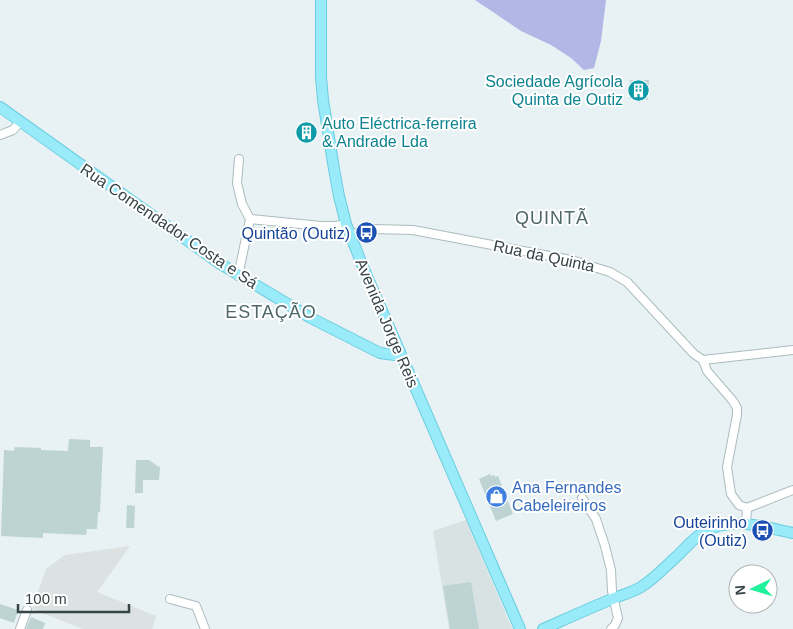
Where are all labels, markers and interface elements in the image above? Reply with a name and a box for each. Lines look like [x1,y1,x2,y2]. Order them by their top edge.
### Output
place label: Sociedade Agrícola Quinta de Outiz [485,73,623,108]
building icon: Sociedade Agrícola Quinta de Outiz [627,78,651,102]
place label: Auto Eléctrica-ferreira & Andrade Lda [322,115,477,150]
building icon: Auto Eléctrica-ferreira & Andrade Lda [294,120,318,144]
street label: Rua Comendador Costa e Sá [77,160,261,292]
district label: QUINTÃ [515,207,589,228]
bus stop icon: Quintão (Outiz) [354,221,378,245]
place label: Quintão (Outiz) [242,225,350,242]
street label: Rua da Quinta [492,237,596,275]
street label: Avenida Jorge Reis [352,256,422,390]
district label: ESTAÇÃO [225,301,317,322]
place label: Ana Fernandes Cabeleireiros [512,479,621,514]
shop icon: Ana Fernandes Cabeleireiros [484,484,508,508]
place label: Outeirinho (Outiz) [673,514,747,549]
bus stop icon: Outeirinho (Outiz) [751,519,775,543]
north arrow [728,564,778,614]
scale bar [18,582,129,614]
text: N [732,584,748,596]
text: 100 m [25,590,67,607]

